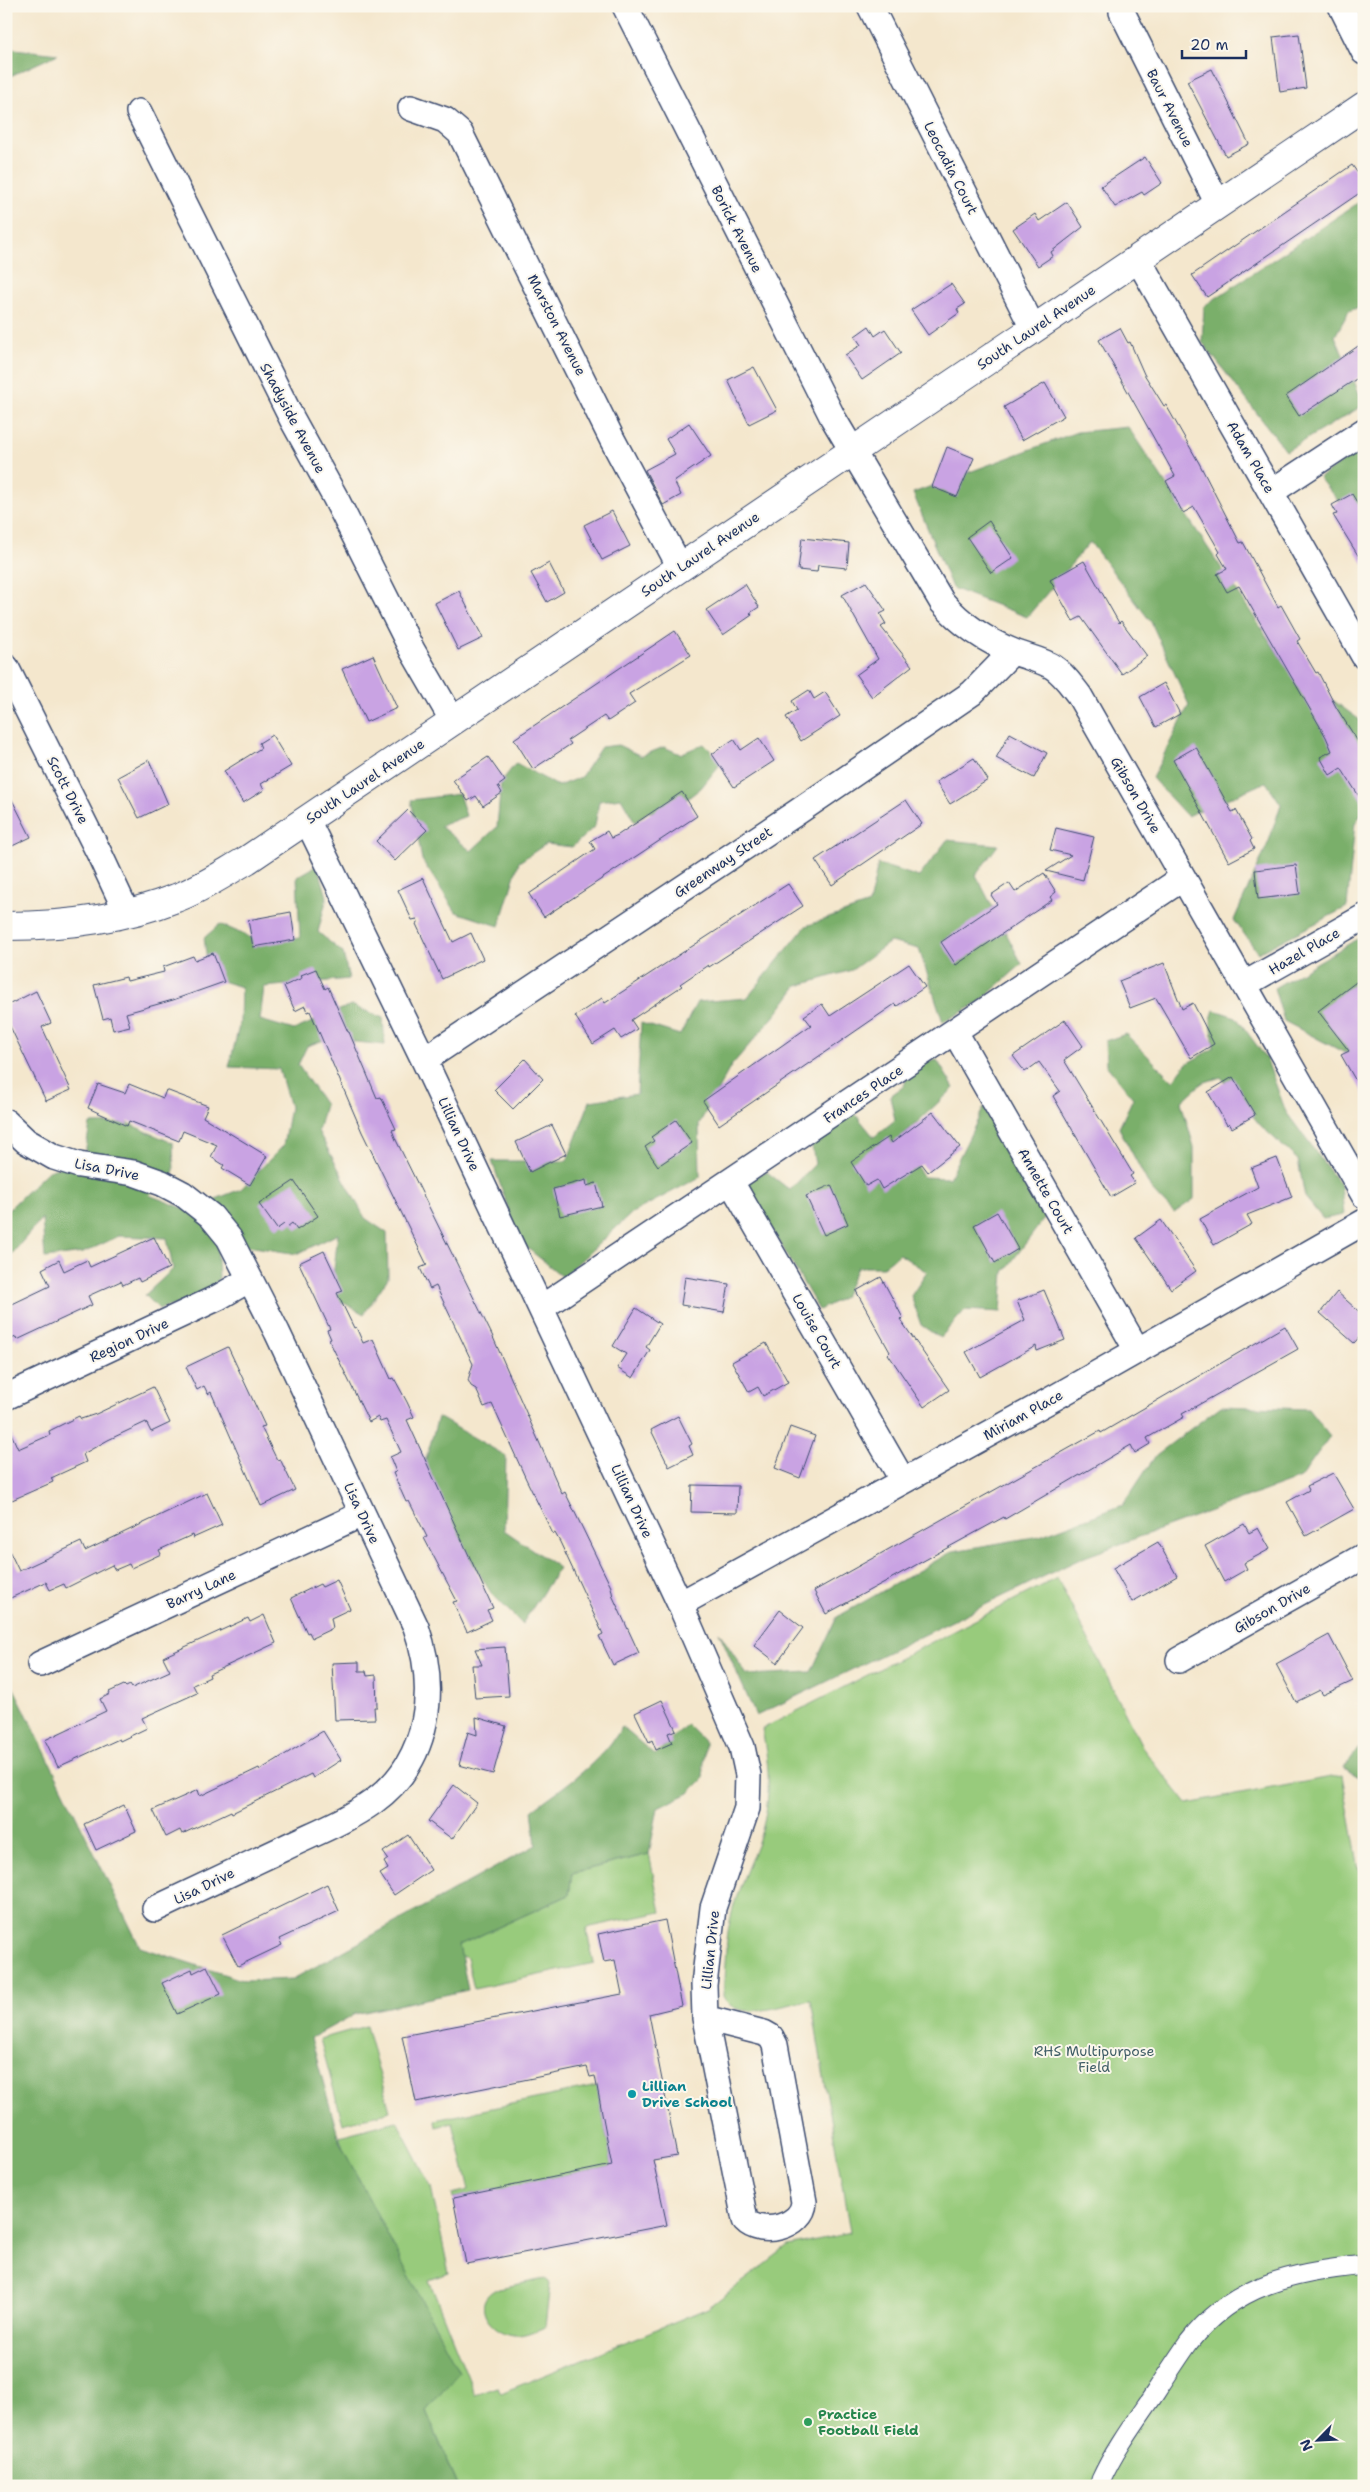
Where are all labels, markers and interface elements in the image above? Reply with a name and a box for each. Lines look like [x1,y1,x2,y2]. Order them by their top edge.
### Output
scale bar [1182,28,1246,60]
text: 20 m [1190,35,1229,55]
street label: Baur Avenue [1143,66,1197,150]
street label: Leocadia Court [920,118,982,218]
street label: Borick Avenue [707,182,767,276]
street label: Marston Avenue [524,271,590,379]
street label: South Laurel Avenue [973,280,1099,373]
street label: Shadyside Avenue [256,360,330,476]
street label: Adam Place [1223,418,1279,496]
street label: South Laurel Avenue [637,507,763,600]
street label: South Laurel Avenue [302,734,428,827]
street label: Scott Drive [43,753,93,827]
street label: Gibson Drive [1107,754,1165,837]
street label: Greenway Street [670,822,776,902]
street label: Hazel Place [1265,923,1343,979]
street label: Frances Place [820,1061,906,1127]
street label: Lillian Drive [434,1094,484,1174]
street label: Annette Court [1014,1145,1078,1237]
street label: Lisa Drive [73,1154,141,1184]
street label: Louise Court [788,1290,846,1372]
street label: Region Drive [86,1314,172,1366]
street label: Miriam Place [980,1386,1066,1444]
street label: Lillian Drive [607,1461,657,1541]
street label: Lisa Drive [340,1479,384,1547]
street label: Barry Lane [163,1565,239,1613]
street label: Gibson Drive [1231,1579,1314,1637]
street label: Lisa Drive [171,1864,237,1908]
street label: Lillian Drive [697,1909,723,1991]
park label: RHS Multipurpose Field [1034,2042,1154,2076]
place label: Lillian Drive School [642,2077,733,2111]
marker: Lillian Drive School [626,2088,638,2100]
place label: Practice Football Field [818,2405,919,2439]
north arrow [1292,2414,1342,2464]
marker: Practice Football Field [802,2416,814,2428]
text: N [1296,2437,1317,2454]

